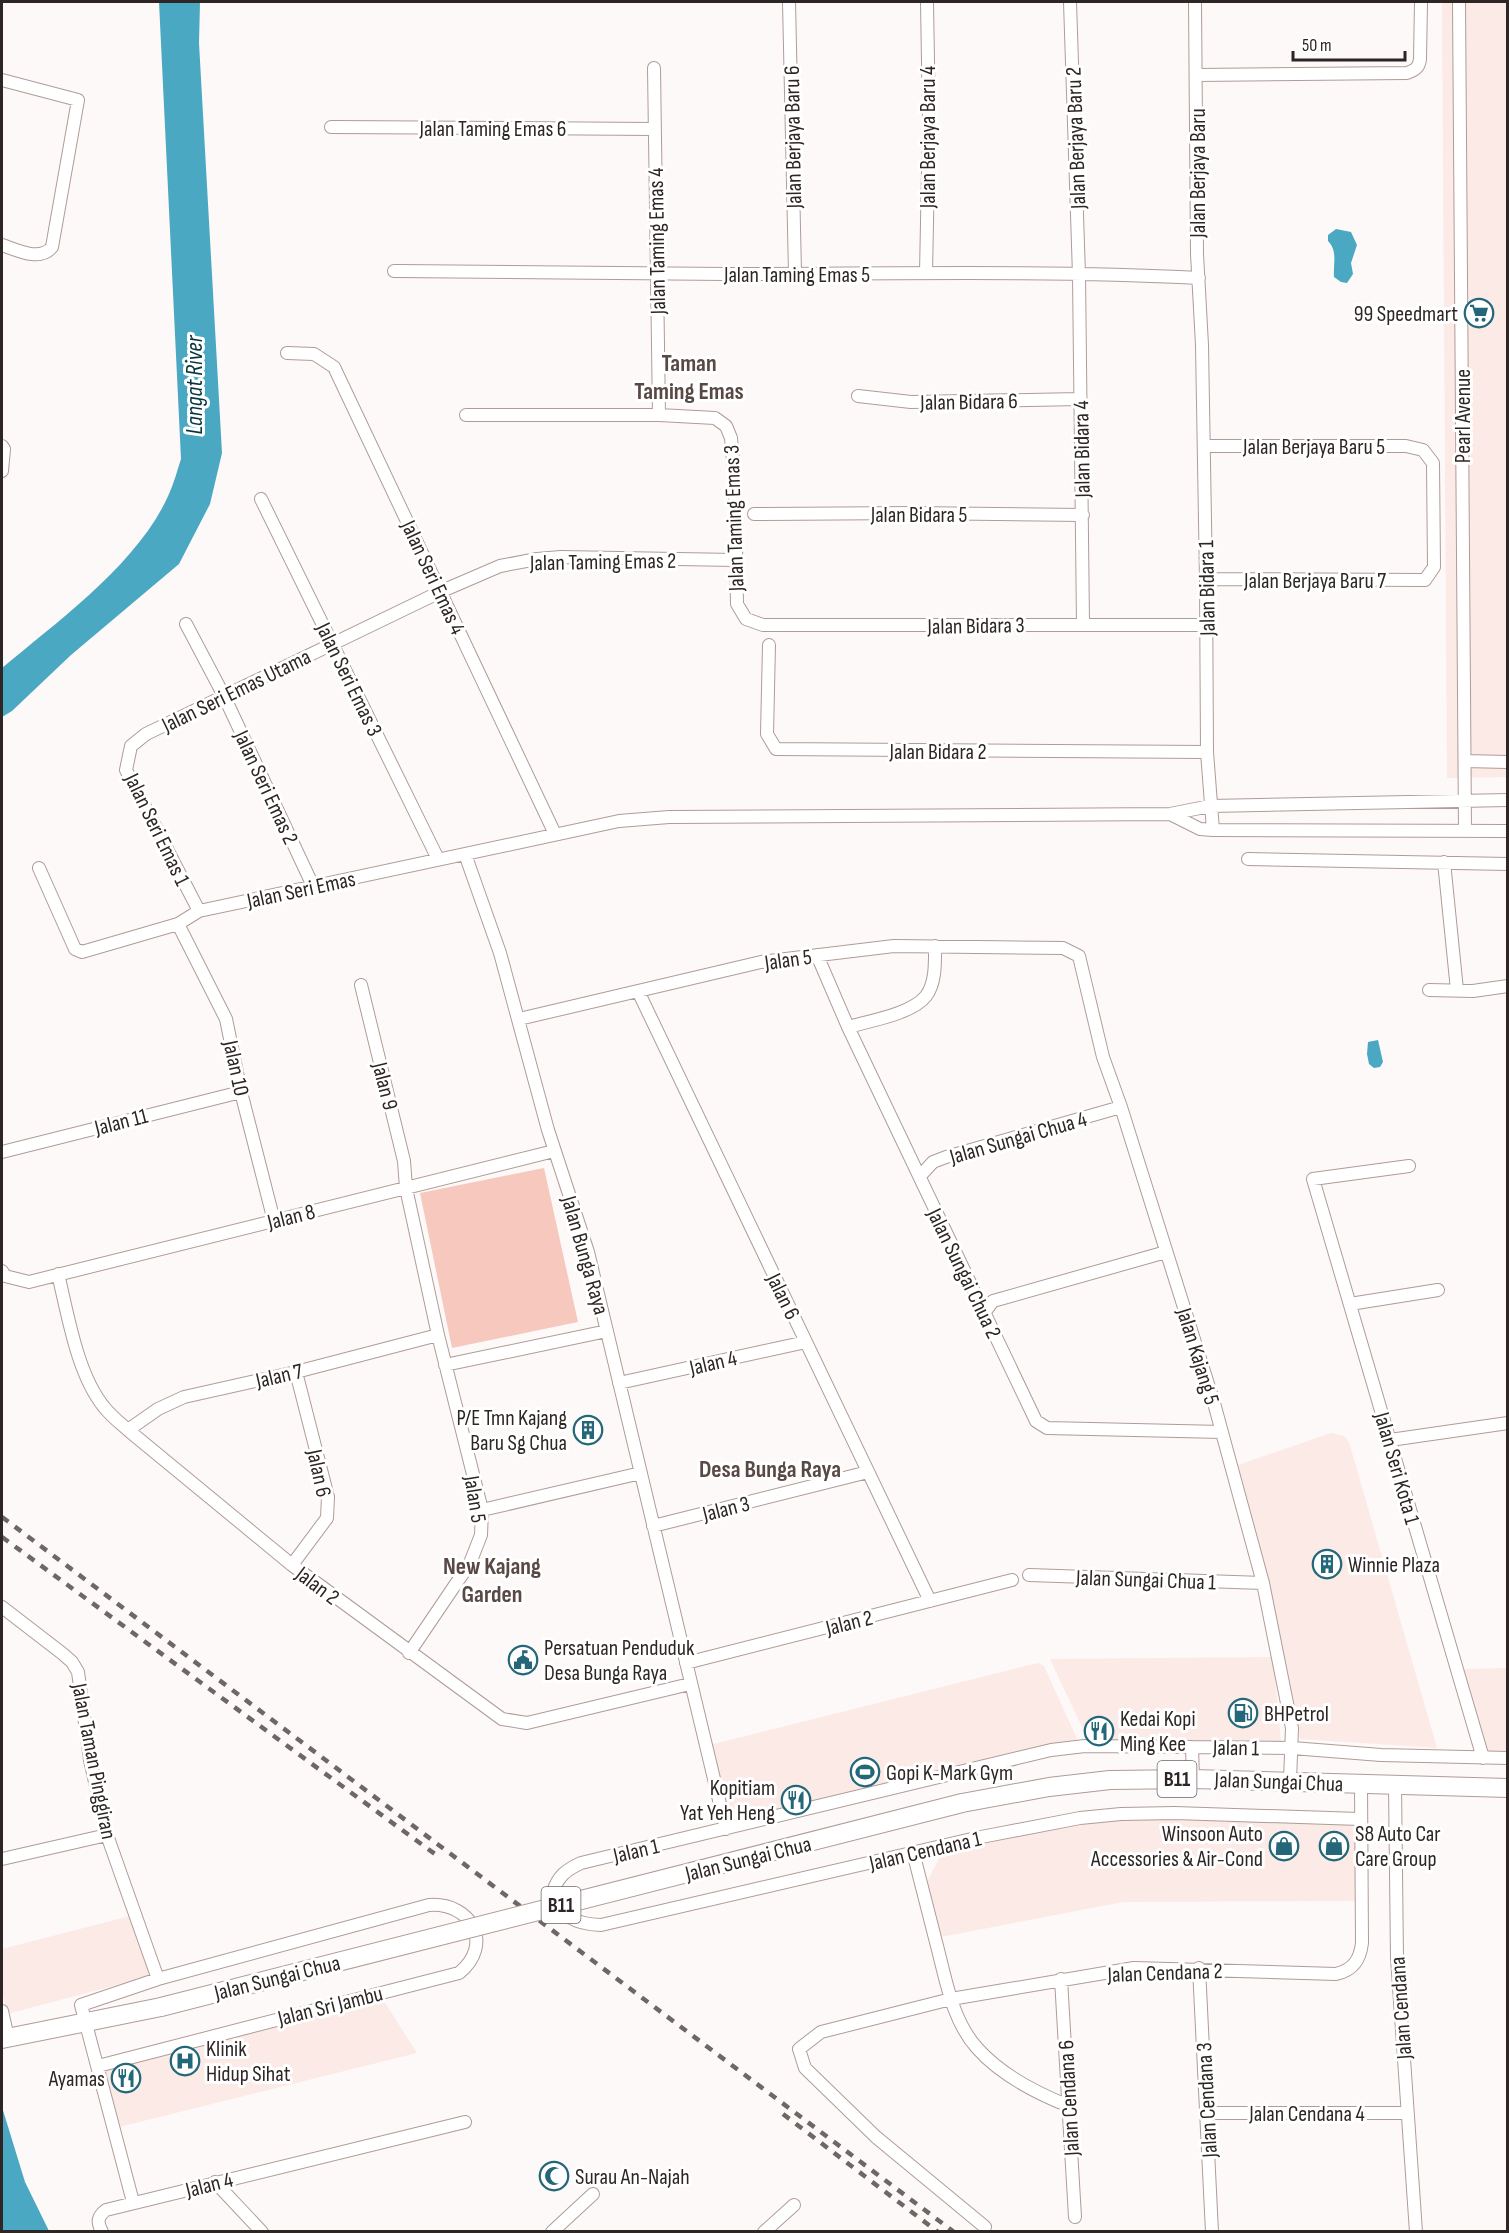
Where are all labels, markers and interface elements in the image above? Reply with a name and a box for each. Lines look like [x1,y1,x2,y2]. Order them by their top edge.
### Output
scale bar [1293,24,1406,62]
text: 50 m [1302,35,1332,56]
street label: Jalan Berjaya Baru 6 [779,65,808,210]
street label: Jalan Berjaya Baru 4 [915,66,942,209]
street label: Jalan Berjaya Baru 2 [1061,66,1093,210]
street label: Jalan Berjaya Baru [1185,108,1212,239]
street label: Jalan Taming Emas 6 [418,116,567,143]
street label: Jalan Taming Emas 4 [643,167,672,315]
street label: Jalan Taming Emas 5 [723,262,870,289]
supermarket icon: 99 Speedmart [1463,297,1495,329]
place label: 99 Speedmart [1354,301,1458,328]
water label: Langat River [180,334,209,434]
district label: Taman Taming Emas [634,349,744,406]
street label: Pearl Avenue [1450,369,1477,463]
street label: Jalan Bidara 6 [919,388,1018,417]
street label: Jalan Bidara 4 [1068,400,1097,499]
street label: Jalan Berjaya Baru 5 [1242,434,1385,461]
street label: Jalan Taming Emas 3 [718,444,751,593]
street label: Jalan Bidara 5 [870,502,968,529]
street label: Jalan Seri Emas 4 [394,515,471,639]
street label: Jalan Bidara 1 [1193,540,1222,637]
street label: Jalan Taming Emas 2 [529,548,676,577]
street label: Jalan Berjaya Baru 7 [1243,568,1386,595]
street label: Jalan Bidara 3 [926,612,1025,641]
street label: Jalan Seri Emas 3 [309,618,388,741]
street label: Jalan Seri Emas Utama [157,644,315,739]
street label: Jalan Seri Emas 2 [227,725,304,849]
street label: Jalan Bidara 2 [889,739,986,766]
street label: Jalan Seri Emas 1 [117,768,196,890]
street label: Jalan Seri Emas [244,866,358,915]
street label: Jalan 5 [762,944,814,977]
street label: Jalan 10 [216,1037,255,1098]
street label: Jalan 9 [365,1059,403,1113]
street label: Jalan 11 [91,1103,151,1142]
street label: Jalan Sungai Chua 4 [946,1106,1090,1171]
street label: Jalan Bunga Raya [554,1192,614,1318]
street label: Jalan 8 [264,1199,318,1237]
street label: Jalan Sungai Chua 2 [920,1203,1007,1343]
street label: Jalan 6 [760,1268,805,1324]
street label: Jalan Kajang 5 [1170,1304,1225,1408]
street label: Jalan 4 [686,1345,740,1382]
street label: Jalan 7 [252,1358,306,1395]
place label: P/E Tmn Kajang Baru Sg Chua [456,1405,567,1457]
street label: Jalan Seri Kota 1 [1367,1408,1426,1528]
building icon: P/E Tmn Kajang Baru Sg Chua [572,1414,604,1446]
street label: Jalan 6 [300,1446,337,1500]
district label: Desa Bunga Raya [699,1455,841,1484]
street label: Jalan 5 [457,1473,492,1525]
street label: Jalan 3 [699,1491,753,1529]
building icon: Winnie Plaza [1311,1548,1343,1580]
district label: New Kajang Garden [443,1552,541,1609]
place label: Winnie Plaza [1348,1552,1440,1579]
street label: Jalan 2 [289,1561,344,1611]
street label: Jalan Sungai Chua 1 [1075,1565,1217,1596]
street label: Jalan 2 [822,1605,876,1643]
place label: Persatuan Penduduk Desa Bunga Raya [544,1635,695,1687]
public building icon: Persatuan Penduduk Desa Bunga Raya [507,1644,539,1676]
street label: Jalan Taman Pinggiran [65,1680,122,1842]
fuel station icon: BHPetrol [1227,1697,1259,1729]
place label: BHPetrol [1264,1701,1329,1728]
place label: Kedai Kopi Ming Kee [1120,1706,1196,1758]
restaurant icon: Kedai Kopi Ming Kee [1083,1715,1115,1747]
street label: Jalan 1 [1212,1735,1260,1762]
sports icon: Gopi K-Mark Gym [849,1756,881,1788]
place label: Gopi K-Mark Gym [886,1760,1013,1787]
road number: B11 [1158,1761,1196,1797]
street label: Jalan Sungai Chua [1213,1767,1344,1798]
place label: Kopitiam Yat Yeh Heng [680,1775,775,1827]
restaurant icon: Kopitiam Yat Yeh Heng [780,1784,812,1816]
place label: Winsoon Auto Accessories & Air-Cond [1090,1821,1263,1873]
place label: S8 Auto Car Care Group [1355,1821,1441,1873]
street label: Jalan Cendana 1 [866,1825,984,1878]
shop icon: Winsoon Auto Accessories & Air-Cond [1268,1830,1300,1862]
shop icon: S8 Auto Car Care Group [1318,1830,1350,1862]
street label: Jalan Sungai Chua [682,1831,814,1888]
street label: Jalan 1 [610,1833,662,1870]
road number: B11 [542,1887,580,1923]
street label: Jalan Sungai Chua [211,1950,343,2007]
street label: Jalan Cendana [1384,1956,1419,2061]
street label: Jalan Cendana 2 [1106,1958,1223,1989]
street label: Jalan Sri Jambu [274,1980,386,2033]
place label: Klinik Hidup Sihat [206,2036,291,2088]
street label: Jalan Cendana 6 [1053,2039,1086,2157]
street label: Jalan Cendana 3 [1191,2042,1224,2159]
hospital icon: Klinik Hidup Sihat [169,2045,201,2077]
restaurant icon: Ayamas [110,2062,142,2094]
place label: Ayamas [48,2066,105,2093]
street label: Jalan Cendana 4 [1248,2101,1365,2128]
mosque icon: Surau An-Najah [538,2160,570,2192]
place label: Surau An-Najah [575,2164,690,2191]
street label: Jalan 4 [182,2167,236,2205]

